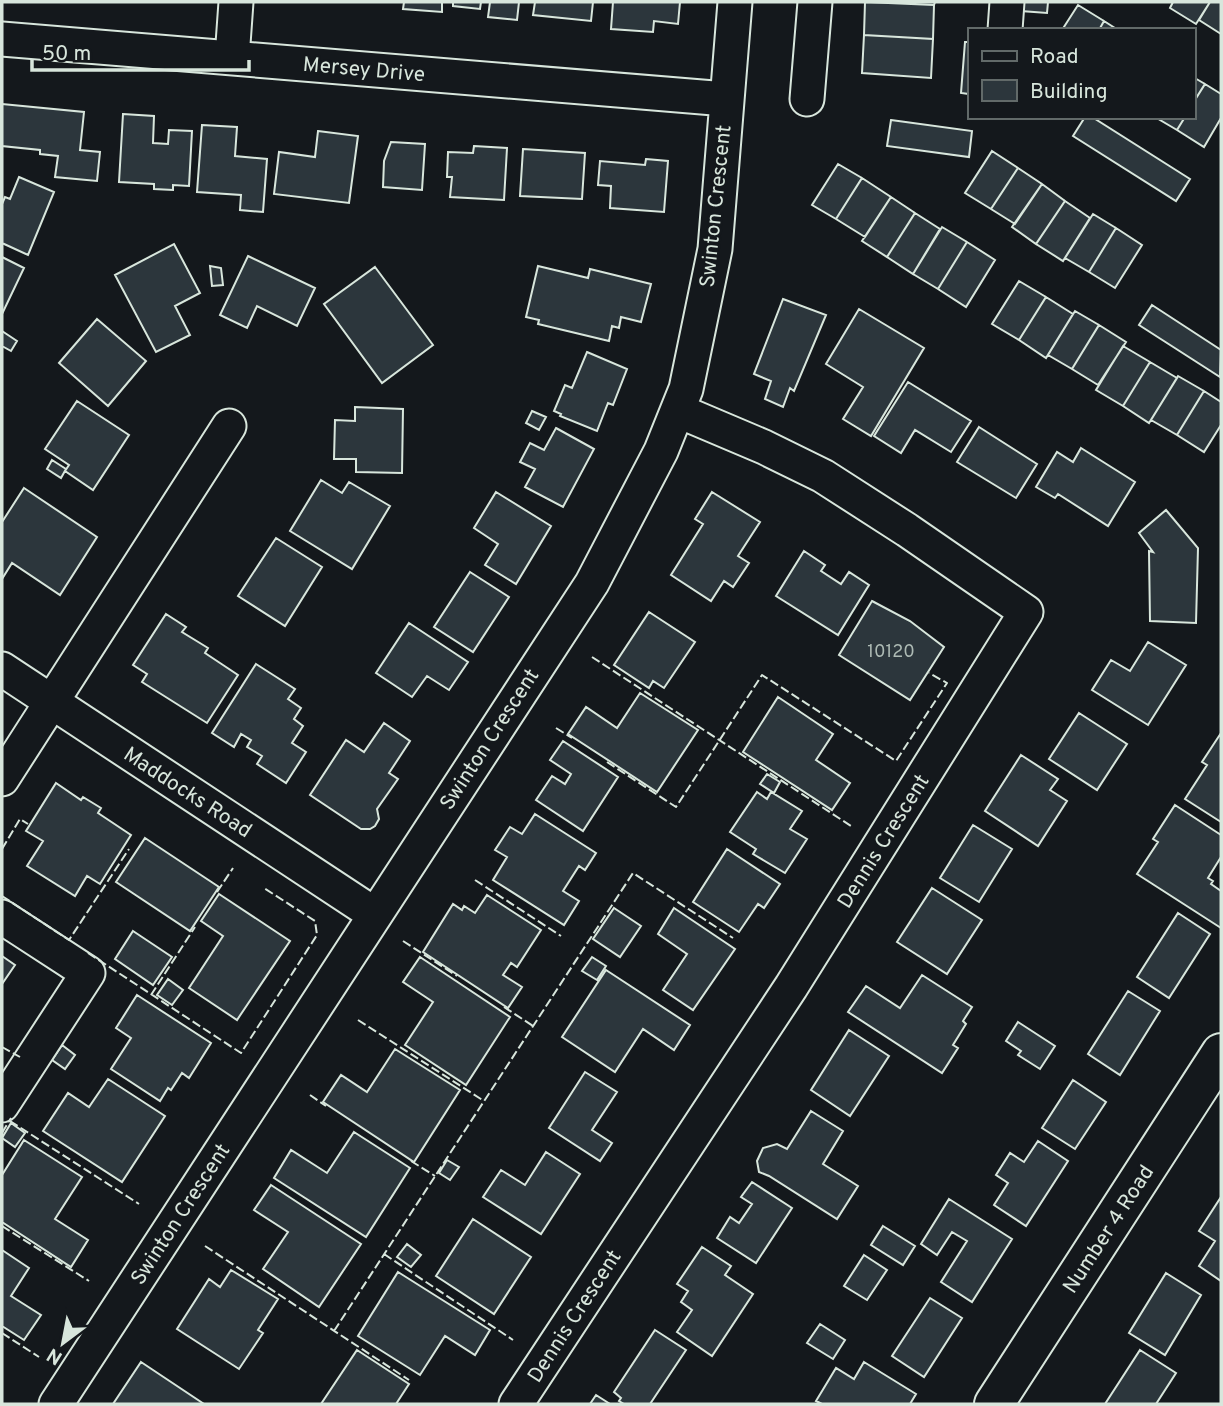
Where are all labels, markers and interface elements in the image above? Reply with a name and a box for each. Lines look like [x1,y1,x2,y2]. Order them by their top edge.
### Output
scale bar [32,28,248,72]
legend [968,28,1195,119]
text: 50 m [42,41,91,68]
text: Road [1030,44,1079,71]
street label: Mersey Drive [302,52,426,89]
text: Building [1030,79,1108,106]
street label: Swinton Crescent [695,123,738,289]
house number: 10120 [867,641,915,664]
street label: Swinton Crescent [434,664,546,816]
street label: Maddocks Road [118,742,257,845]
street label: Dennis Crescent [832,770,936,914]
street label: Swinton Crescent [125,1139,237,1291]
street label: Number 4 Road [1058,1160,1161,1299]
street label: Dennis Crescent [522,1245,628,1388]
north arrow [28,1308,98,1378]
text: N [43,1342,67,1370]

